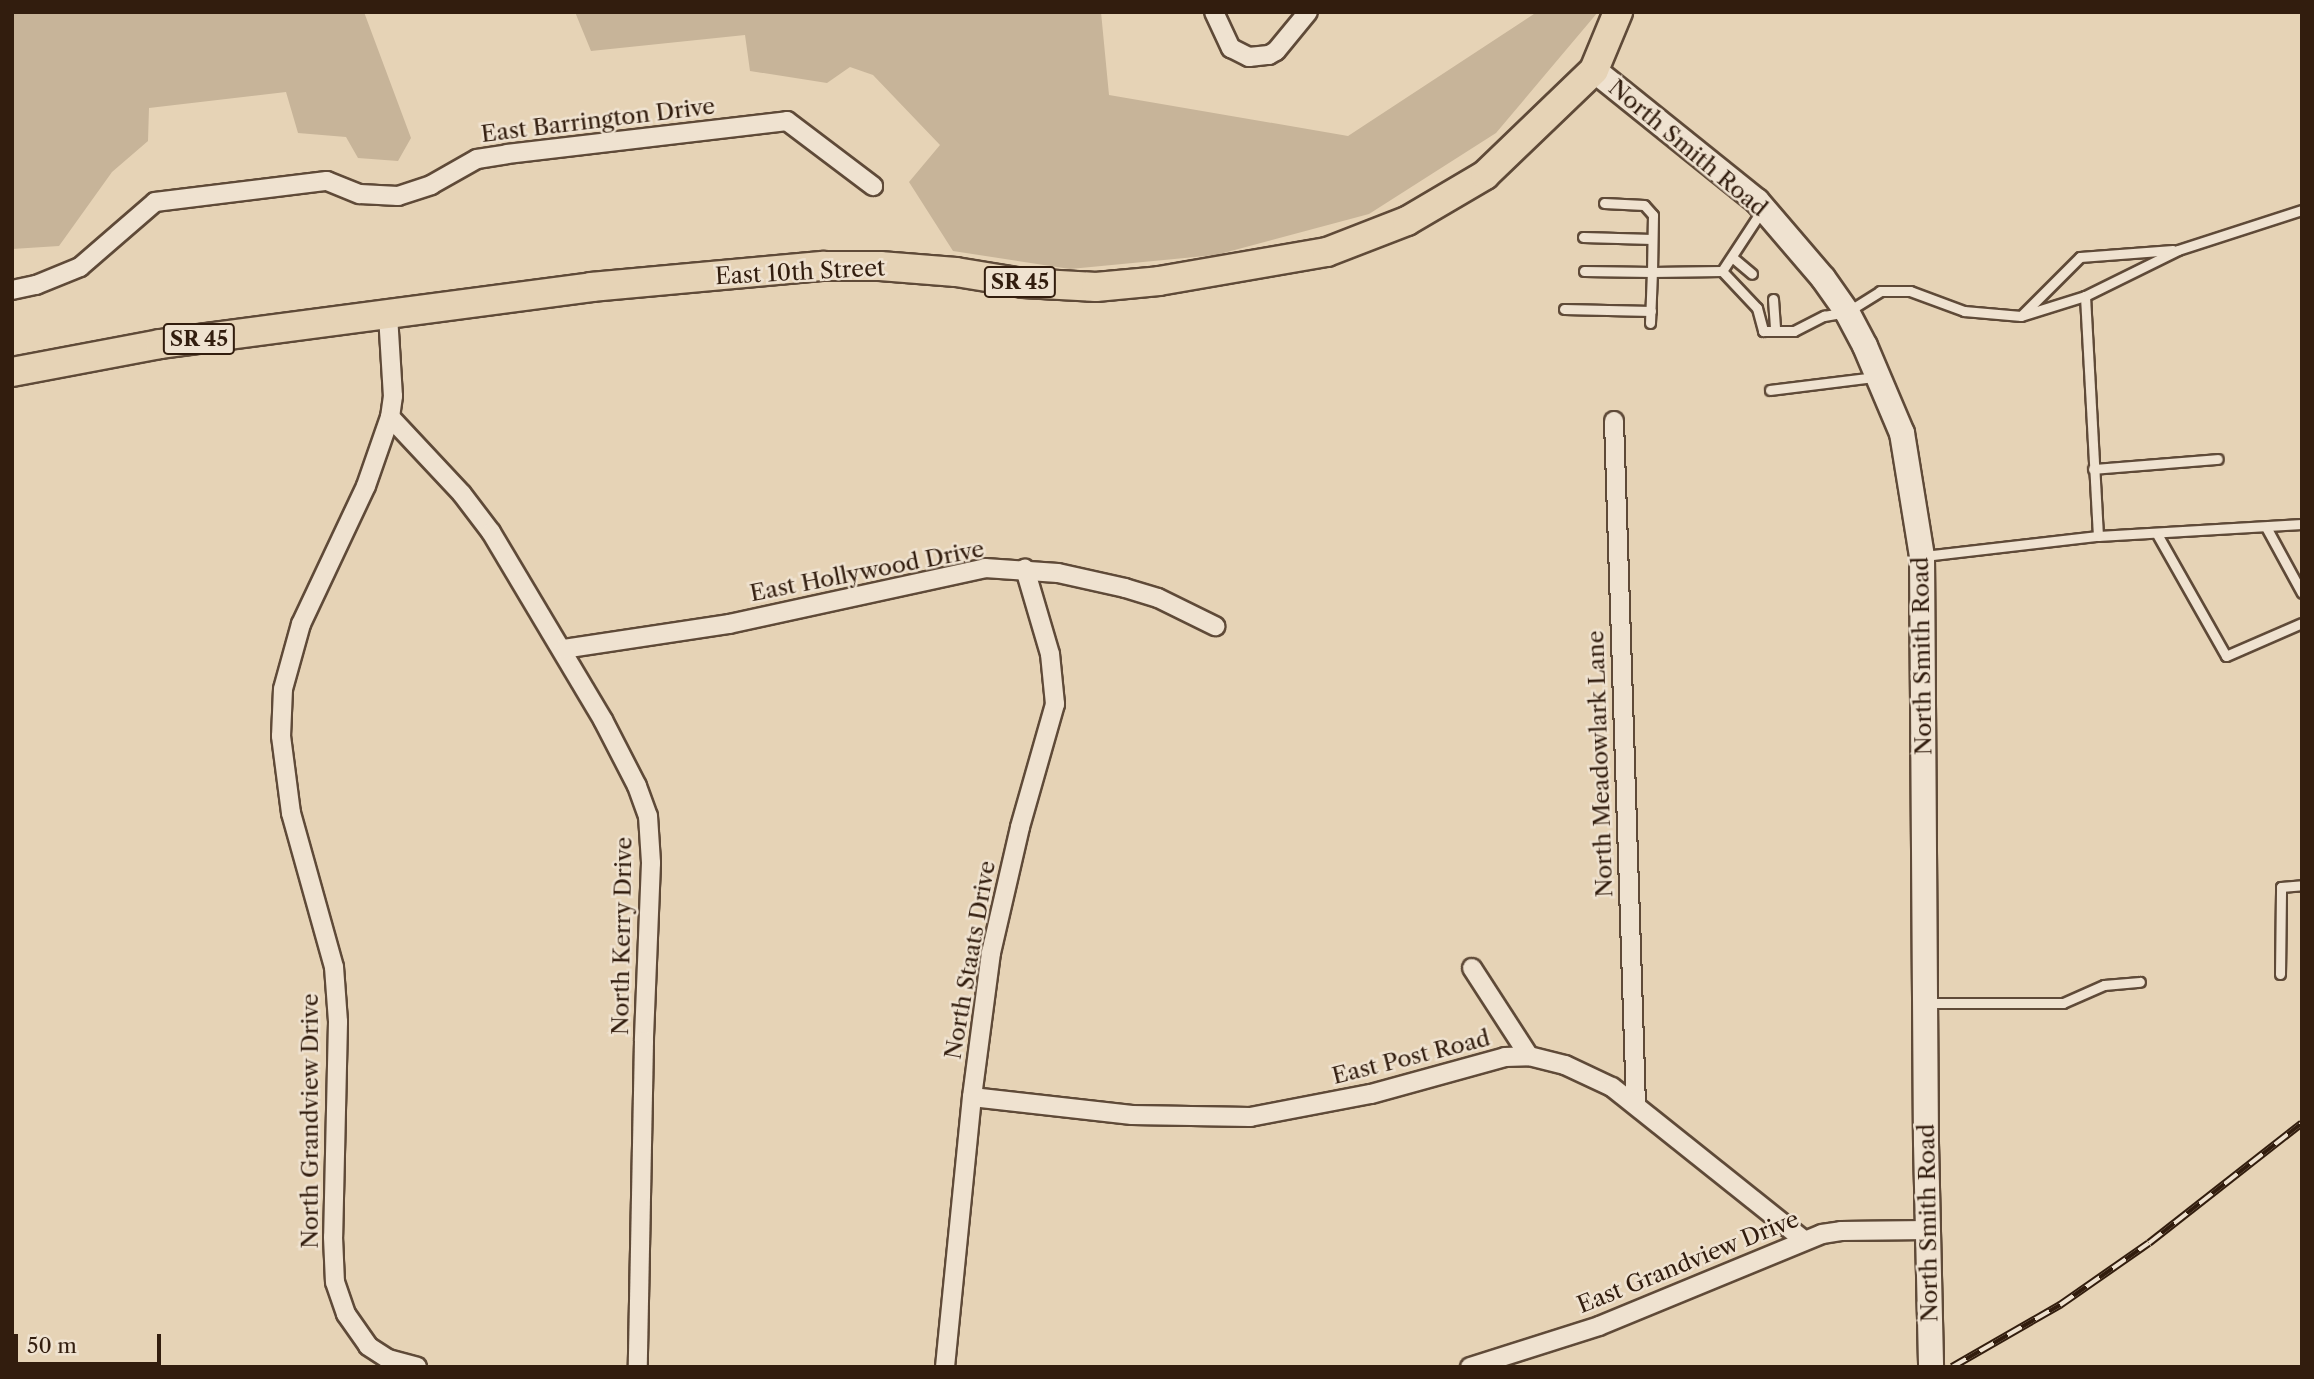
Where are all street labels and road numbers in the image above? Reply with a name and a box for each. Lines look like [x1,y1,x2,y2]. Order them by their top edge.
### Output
street label: North Smith Road [1603,74,1773,222]
street label: East Barrington Drive [479,92,717,148]
street label: East 10th Street [714,254,886,290]
road number: SR 45 [983,264,1057,300]
road number: SR 45 [162,322,236,356]
street label: East Hollywood Drive [747,535,987,607]
street label: North Smith Road [1906,556,1938,756]
street label: North Meadowlark Lane [1582,630,1618,898]
street label: North Kerry Drive [606,836,638,1036]
street label: North Staats Drive [939,859,1001,1061]
street label: North Grandview Drive [296,993,324,1249]
street label: East Post Road [1329,1024,1493,1090]
street label: North Smith Road [1912,1123,1944,1323]
street label: East Grandview Drive [1573,1205,1803,1319]

